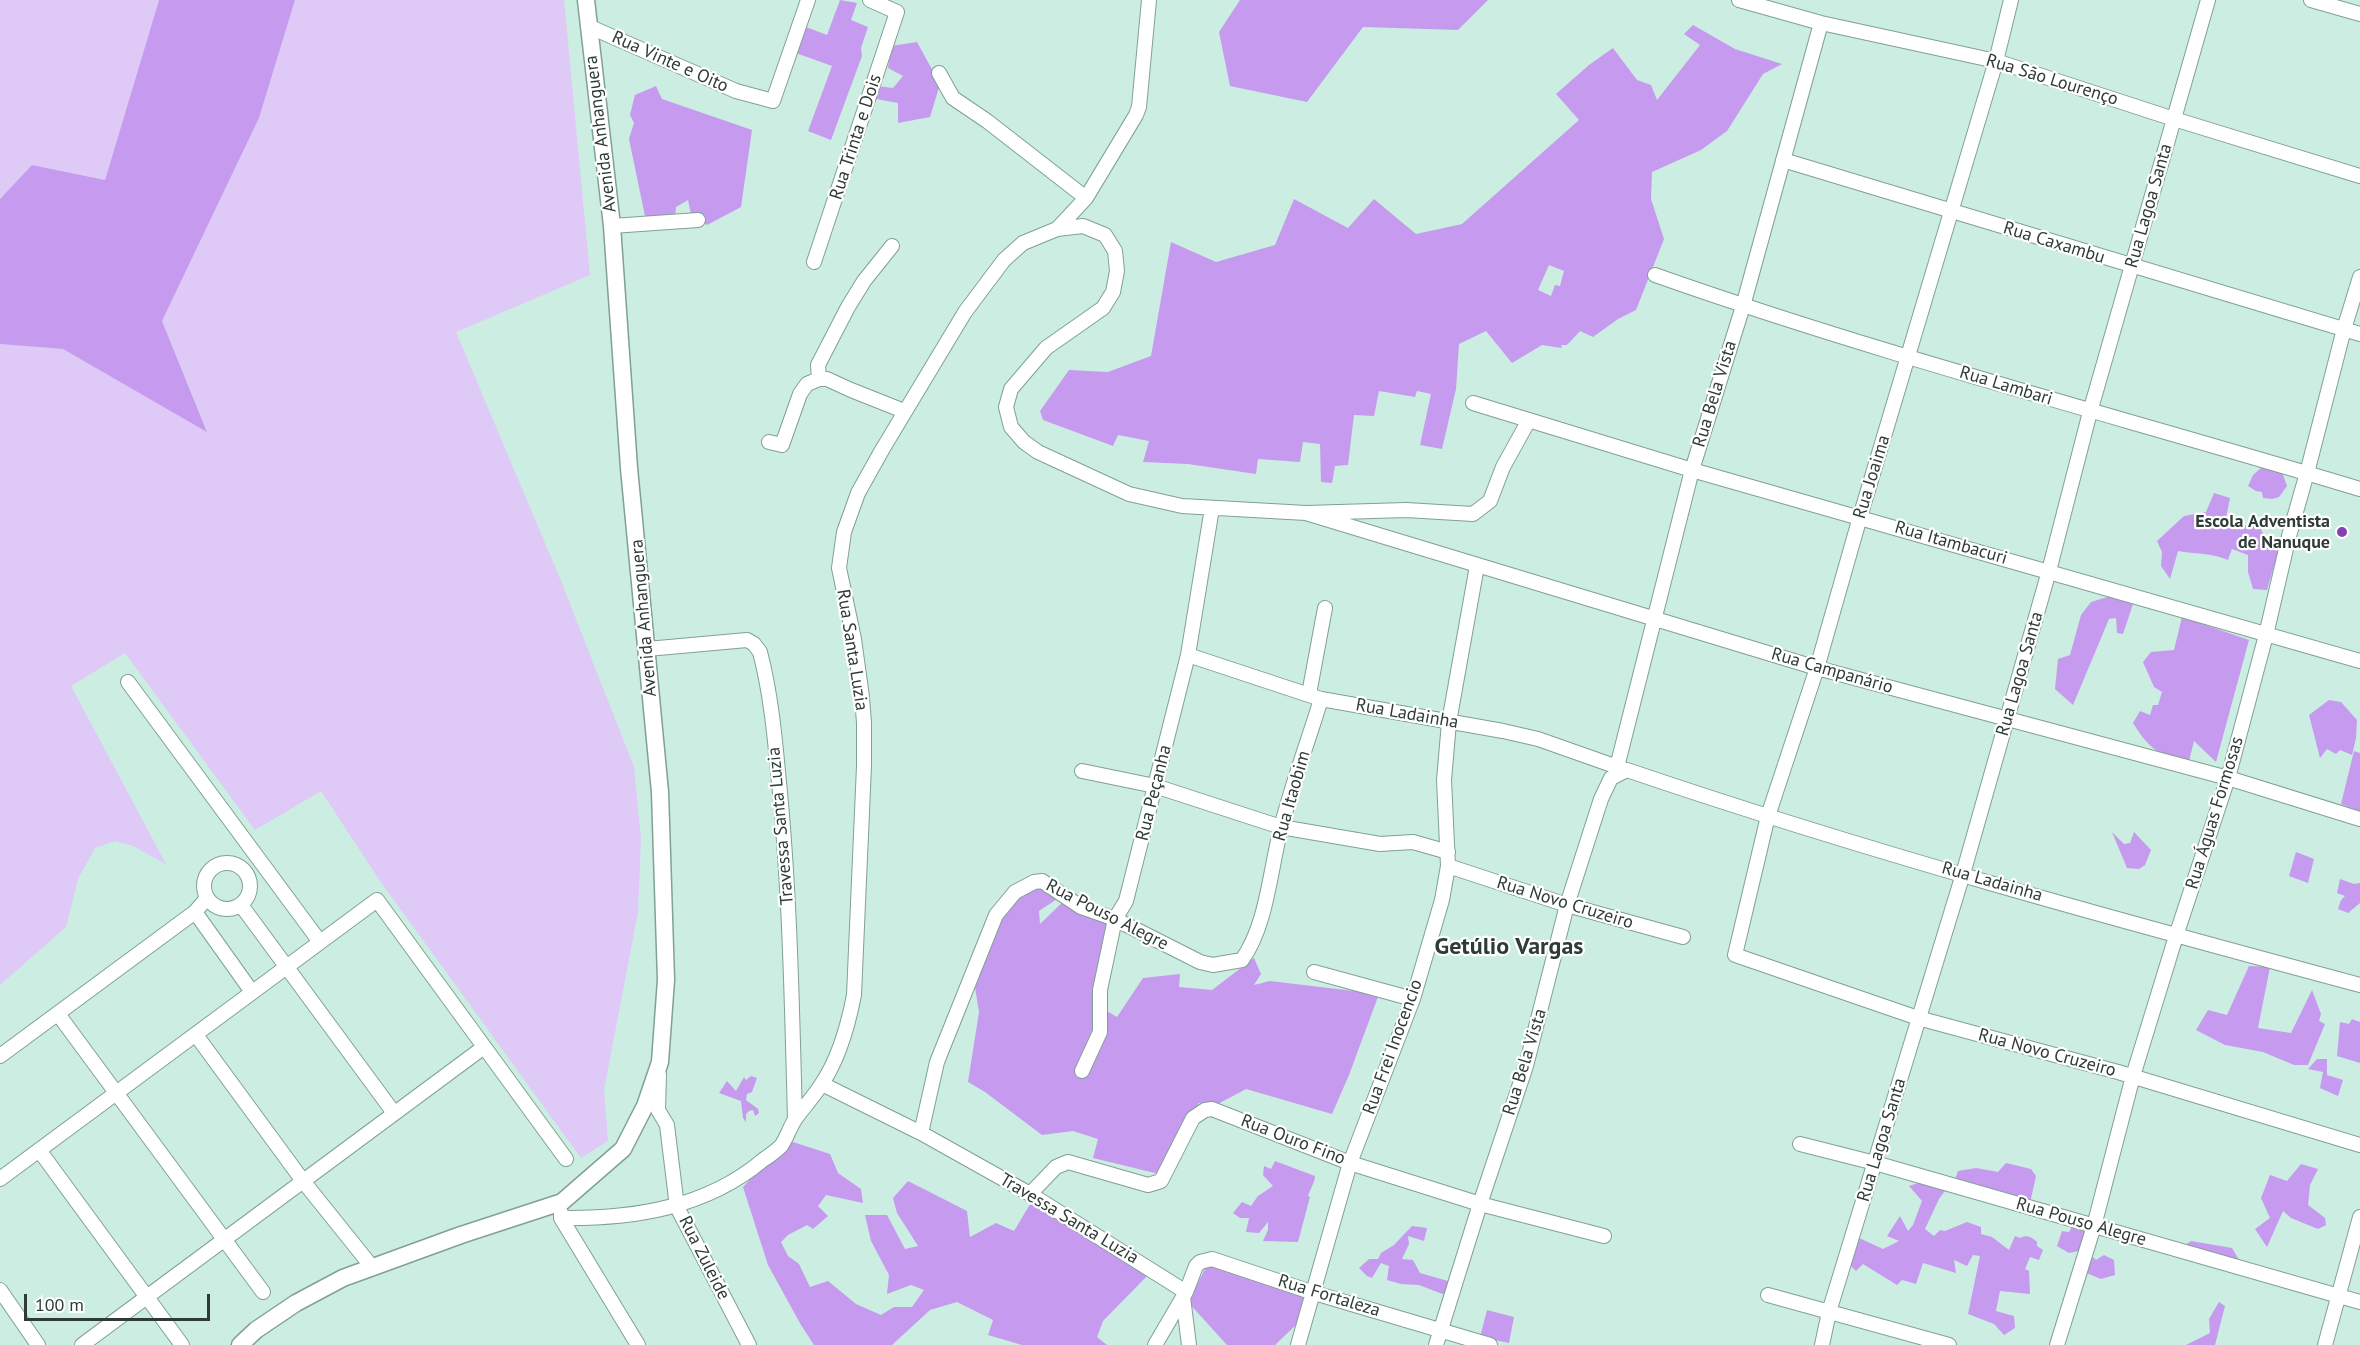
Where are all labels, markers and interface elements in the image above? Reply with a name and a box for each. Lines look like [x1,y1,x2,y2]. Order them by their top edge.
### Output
street label: Rua Vinte e Oito [608,27,732,97]
street label: Rua São Lourenço [1983,50,2121,110]
street label: Avenida Anhanguera [581,54,621,214]
street label: Rua Trinta e Dois [826,72,886,202]
street label: Rua Lagoa Santa [2121,141,2177,271]
street label: Rua Caxambu [2001,217,2107,269]
street label: Rua Bela Vista [1689,338,1741,450]
street label: Rua Lambari [1957,362,2055,410]
street label: Rua Joaima [1849,433,1895,521]
place label: Escola Adventista de Nanuque [2195,511,2330,554]
street label: Rua Itambacuri [1892,517,2010,569]
marker: Escola Adventista de Nanuque [2335,525,2349,539]
street label: Avenida Anhanguera [626,538,662,698]
street label: Rua Santa Luzia [832,588,872,712]
street label: Rua Lagoa Santa [1992,609,2048,739]
street label: Rua Campanário [1769,643,1895,699]
street label: Rua Ladainha [1354,694,1460,734]
street label: Rua Águas Formosas [2182,734,2248,892]
street label: Rua Peçanha [1132,743,1176,843]
street label: Travessa Santa Luzia [763,746,799,906]
street label: Rua Itaobim [1269,748,1315,844]
street label: Rua Ladainha [1939,857,2045,907]
street label: Rua Novo Cruzeiro [1494,872,1636,934]
street label: Rua Pouso Alegre [1042,875,1172,955]
district label: Getúlio Vargas [1435,933,1583,961]
street label: Rua Frei Inocencio [1359,977,1427,1117]
street label: Rua Bela Vista [1499,1006,1551,1118]
street label: Rua Novo Cruzeiro [1976,1024,2118,1082]
street label: Rua Lagoa Santa [1853,1076,1911,1204]
street label: Rua Ouro Fino [1238,1110,1348,1170]
street label: Travessa Santa Luzia [996,1169,1142,1269]
street label: Rua Pouso Alegre [2013,1193,2149,1251]
street label: Rua Zuleide [674,1212,734,1304]
street label: Rua Fortaleza [1275,1270,1383,1322]
scale bar [27,1282,213,1320]
text: 100 m [35,1293,84,1316]

